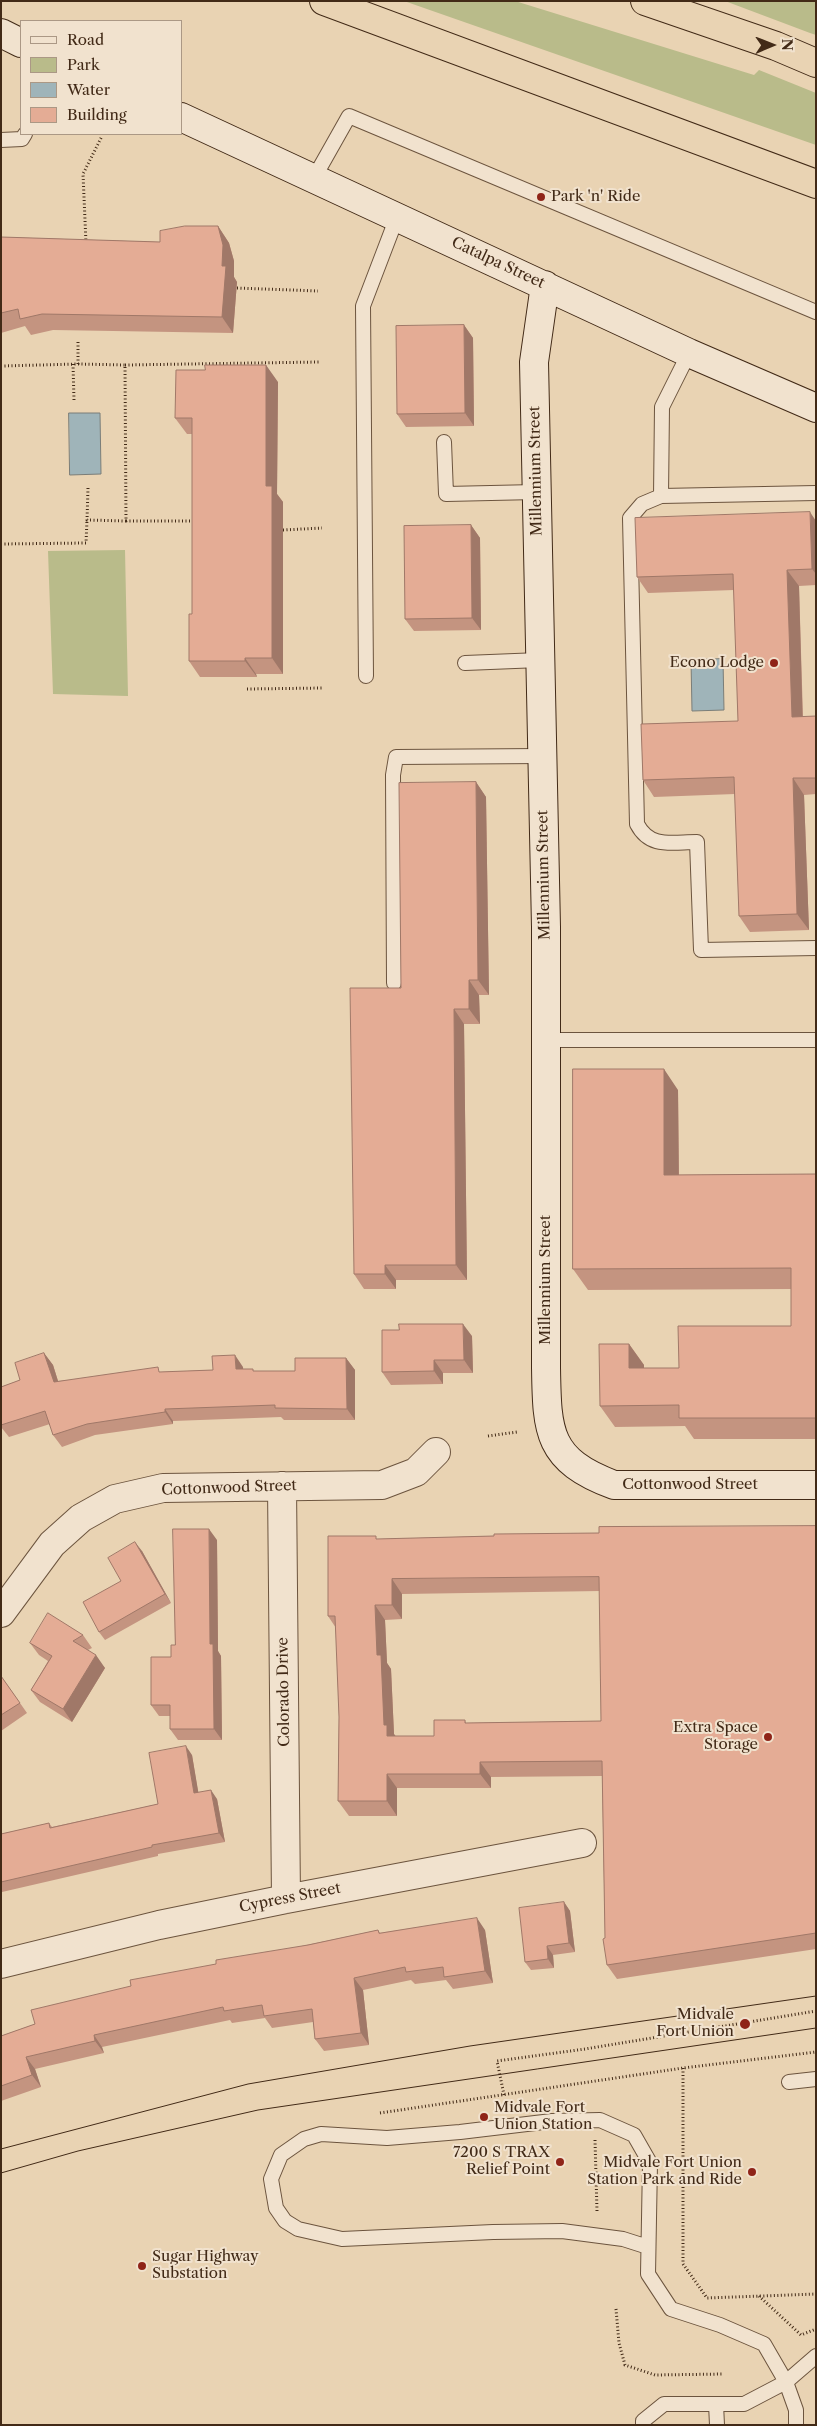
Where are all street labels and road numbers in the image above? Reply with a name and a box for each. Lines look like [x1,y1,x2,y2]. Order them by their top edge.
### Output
street label: Catalpa Street [449,234,547,292]
street label: Millennium Street [526,406,546,536]
street label: Millennium Street [534,810,554,940]
street label: Millennium Street [537,1215,555,1345]
street label: Cottonwood Street [622,1476,758,1494]
street label: Cottonwood Street [161,1477,297,1499]
street label: Colorado Drive [274,1637,294,1747]
street label: Cypress Street [238,1879,342,1917]

